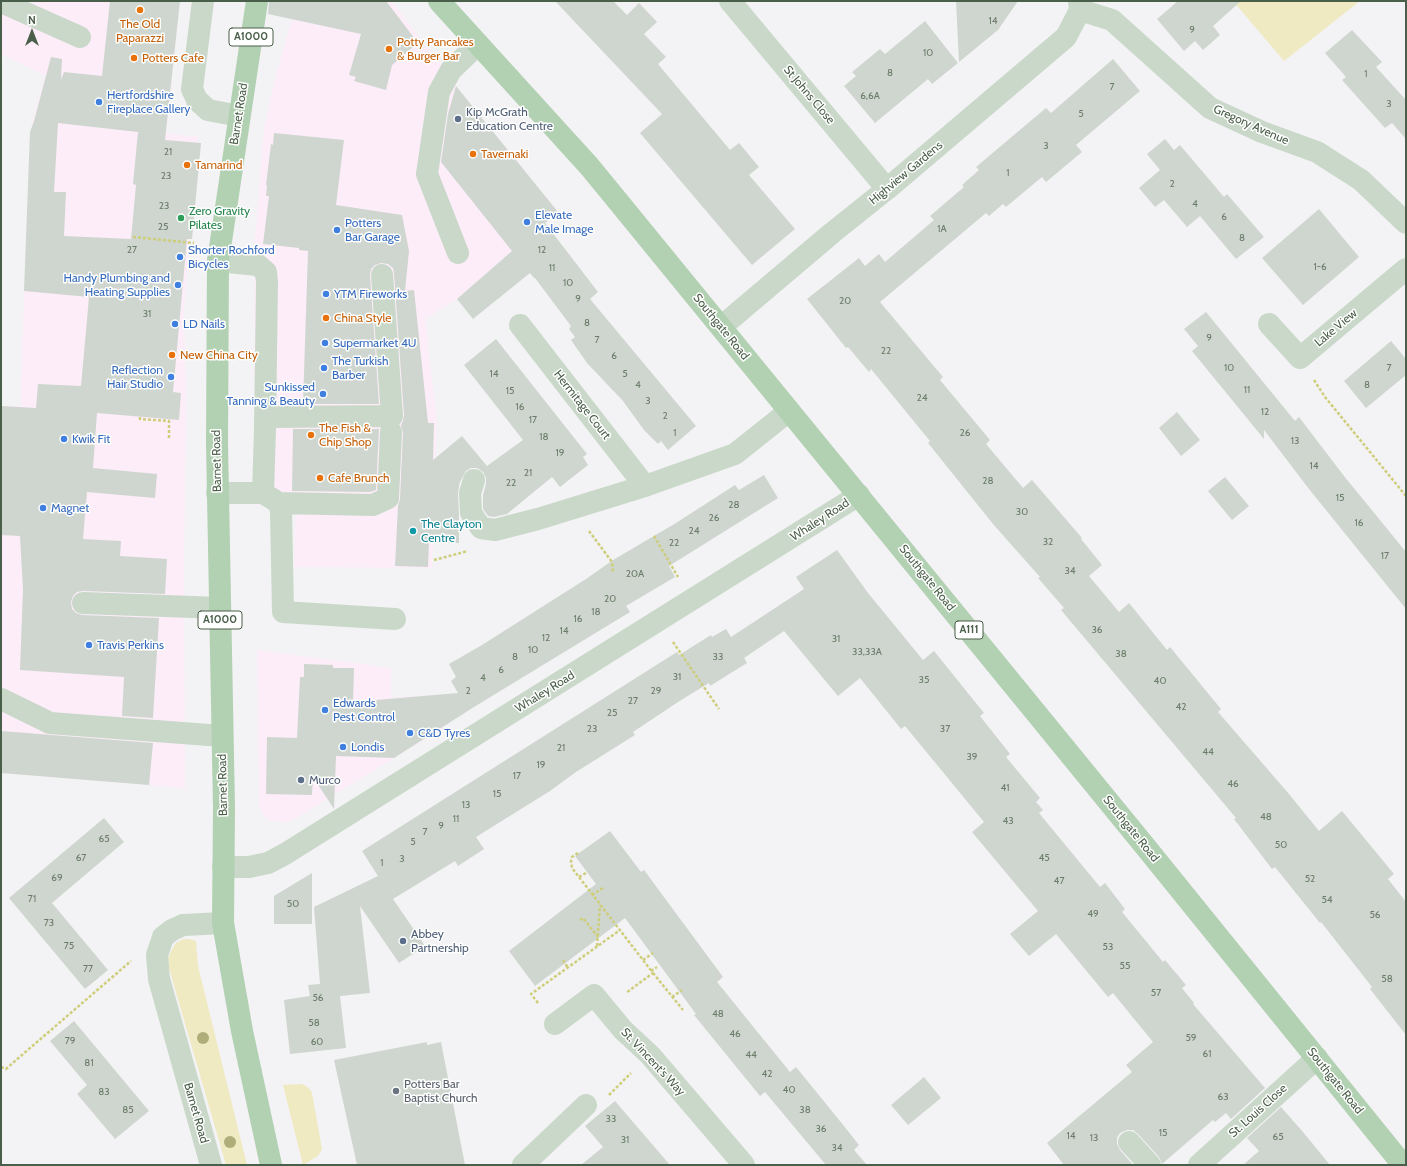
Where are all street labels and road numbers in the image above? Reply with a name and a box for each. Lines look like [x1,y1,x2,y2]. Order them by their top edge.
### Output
road number: A1000 [229,28,273,46]
street label: St Johns Close [780,63,838,127]
street label: Barnet Road [227,82,251,146]
street label: Gregory Avenue [1211,102,1291,148]
street label: Highview Gardens [866,138,946,208]
street label: Southgate Road [690,291,752,363]
street label: Lake View [1312,306,1360,350]
street label: Hermitage Court [551,368,613,442]
street label: Barnet Road [209,430,225,492]
street label: Whaley Road [788,496,852,544]
street label: Southgate Road [896,542,958,614]
road number: A1000 [198,611,242,629]
road number: A111 [955,621,983,639]
street label: Whaley Road [513,668,577,716]
street label: Barnet Road [215,754,231,816]
street label: Southgate Road [1100,793,1162,865]
street label: St. Vincent's Way [618,1025,688,1099]
street label: Southgate Road [1304,1045,1366,1117]
street label: Barnet Road [180,1081,212,1145]
street label: St. Louis Close [1226,1081,1290,1141]

